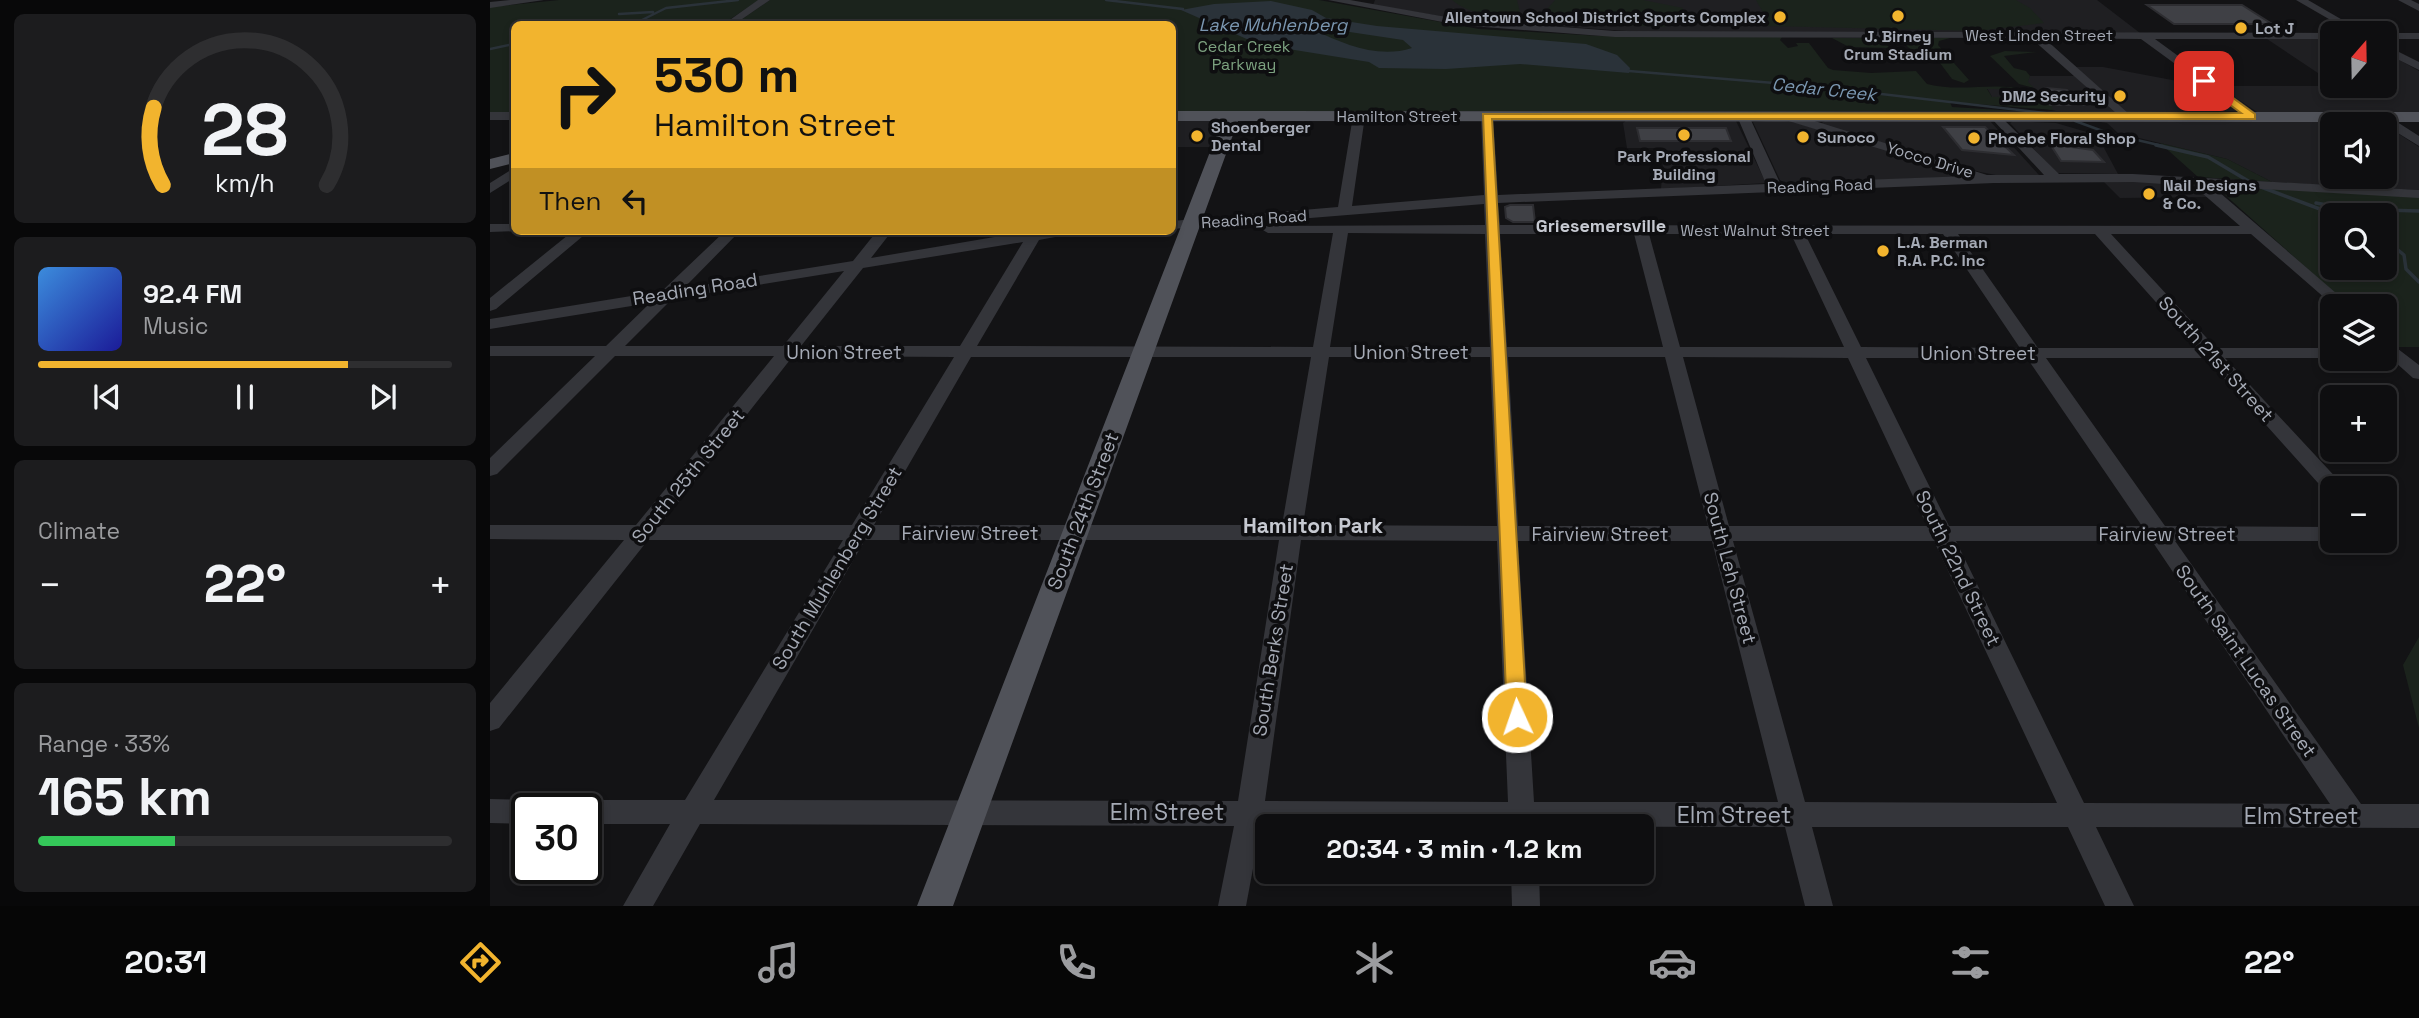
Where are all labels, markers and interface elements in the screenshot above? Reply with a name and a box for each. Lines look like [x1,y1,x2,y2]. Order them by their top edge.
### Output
place label: Allentown School District Sports Complex [1445,7,1767,28]
marker: J. Birney Crum Stadium [1890,8,1906,24]
marker: Allentown School District Sports Complex [1772,9,1788,25]
water label: Lake Muhlenberg [1199,13,1349,36]
place label: Lot J [2255,18,2295,39]
marker: Lot J [2233,20,2249,36]
north arrow [2320,21,2398,98]
map controls [2320,21,2397,553]
street label: West Linden Street [1965,25,2113,46]
place label: J. Birney Crum Stadium [1844,26,1952,65]
park label: Cedar Creek Parkway [1198,36,1291,75]
text: 530 m [654,44,799,106]
icon: right [539,49,630,140]
pin [2174,51,2234,111]
icon: arrive [2185,62,2223,100]
water label: Cedar Creek [1771,72,1880,106]
text: 28 [202,83,288,176]
place label: DM2 Security [2002,86,2106,107]
marker: DM2 Security [2112,88,2128,104]
text: Hamilton Street [654,105,896,145]
street label: Hamilton Street [1336,106,1458,127]
button: sound [2320,112,2397,189]
place label: Shoenberger Dental [1211,117,1311,156]
marker: Park Professional Building [1676,127,1692,143]
place label: Sunoco [1817,127,1876,148]
marker: Shoenberger Dental [1189,128,1205,144]
place label: Phoebe Floral Shop [1988,128,2136,149]
marker: Sunoco [1795,129,1811,145]
marker: Phoebe Floral Shop [1966,130,1982,146]
street label: Yocco Drive [1884,137,1976,183]
place label: Park Professional Building [1617,146,1751,185]
text: km/h [215,166,275,198]
street label: Reading Road [1767,174,1873,198]
place label: Nail Designs & Co. [2163,175,2257,214]
icon: left [616,182,654,220]
text: Then [539,184,602,218]
marker: Nail Designs & Co. [2141,186,2157,202]
button: search [2320,203,2397,280]
street label: Reading Road [1200,205,1308,233]
district label: Griesemersville [1536,214,1666,237]
street label: West Walnut Street [1680,220,1830,241]
place label: L.A. Berman R.A. P.C. Inc [1897,232,1988,271]
marker: L.A. Berman R.A. P.C. Inc [1875,243,1891,259]
street label: Reading Road [631,267,759,311]
text: 92.4 FM [143,277,242,311]
street label: South 21st Street [2153,291,2279,427]
button: layers [2320,294,2397,371]
text: Music [143,311,208,341]
street label: Union Street [786,340,902,365]
street label: Union Street [1353,340,1469,365]
street label: Union Street [1920,341,2036,366]
icon: previous [88,378,126,416]
icon: pause [226,378,264,416]
icon: next [364,378,402,416]
button: + [2320,385,2397,462]
street label: South 25th Street [626,403,750,549]
street label: South 24th Street [1042,429,1124,593]
street label: South Muhlenberg Street [766,462,908,674]
button: − [2320,476,2397,553]
street label: South 22nd Street [1909,486,2007,650]
street label: South Leh Street [1698,489,1762,647]
district label: Hamilton Park [1243,512,1383,539]
text: Climate [38,516,120,546]
street label: Fairview Street [902,521,1038,546]
street label: Fairview Street [1532,522,1668,547]
street label: Fairview Street [2099,522,2235,547]
text: 22° [204,551,286,617]
street label: South Saint Lucas Street [2170,560,2322,762]
text: − [38,561,62,609]
text: + [428,561,452,609]
street label: South Berks Street [1247,562,1299,738]
position arrow [1480,680,1554,754]
text: Range · 33% [38,729,170,759]
text: 165 km [38,764,212,830]
speed limit sign: 30 [511,793,602,884]
street label: Elm Street [1110,797,1224,827]
street label: Elm Street [1677,800,1791,830]
street label: Elm Street [2244,801,2358,831]
text: 20:34 · 3 min · 1.2 km [1326,832,1583,866]
icon: directions [456,938,505,987]
icon: music [754,938,803,987]
icon: phone [1052,938,1101,987]
icon: climate [1350,938,1399,987]
icon: car [1648,938,1697,987]
icon: filters [1946,938,1995,987]
text: 20:31 [124,942,207,982]
text: 22° [2244,942,2295,982]

